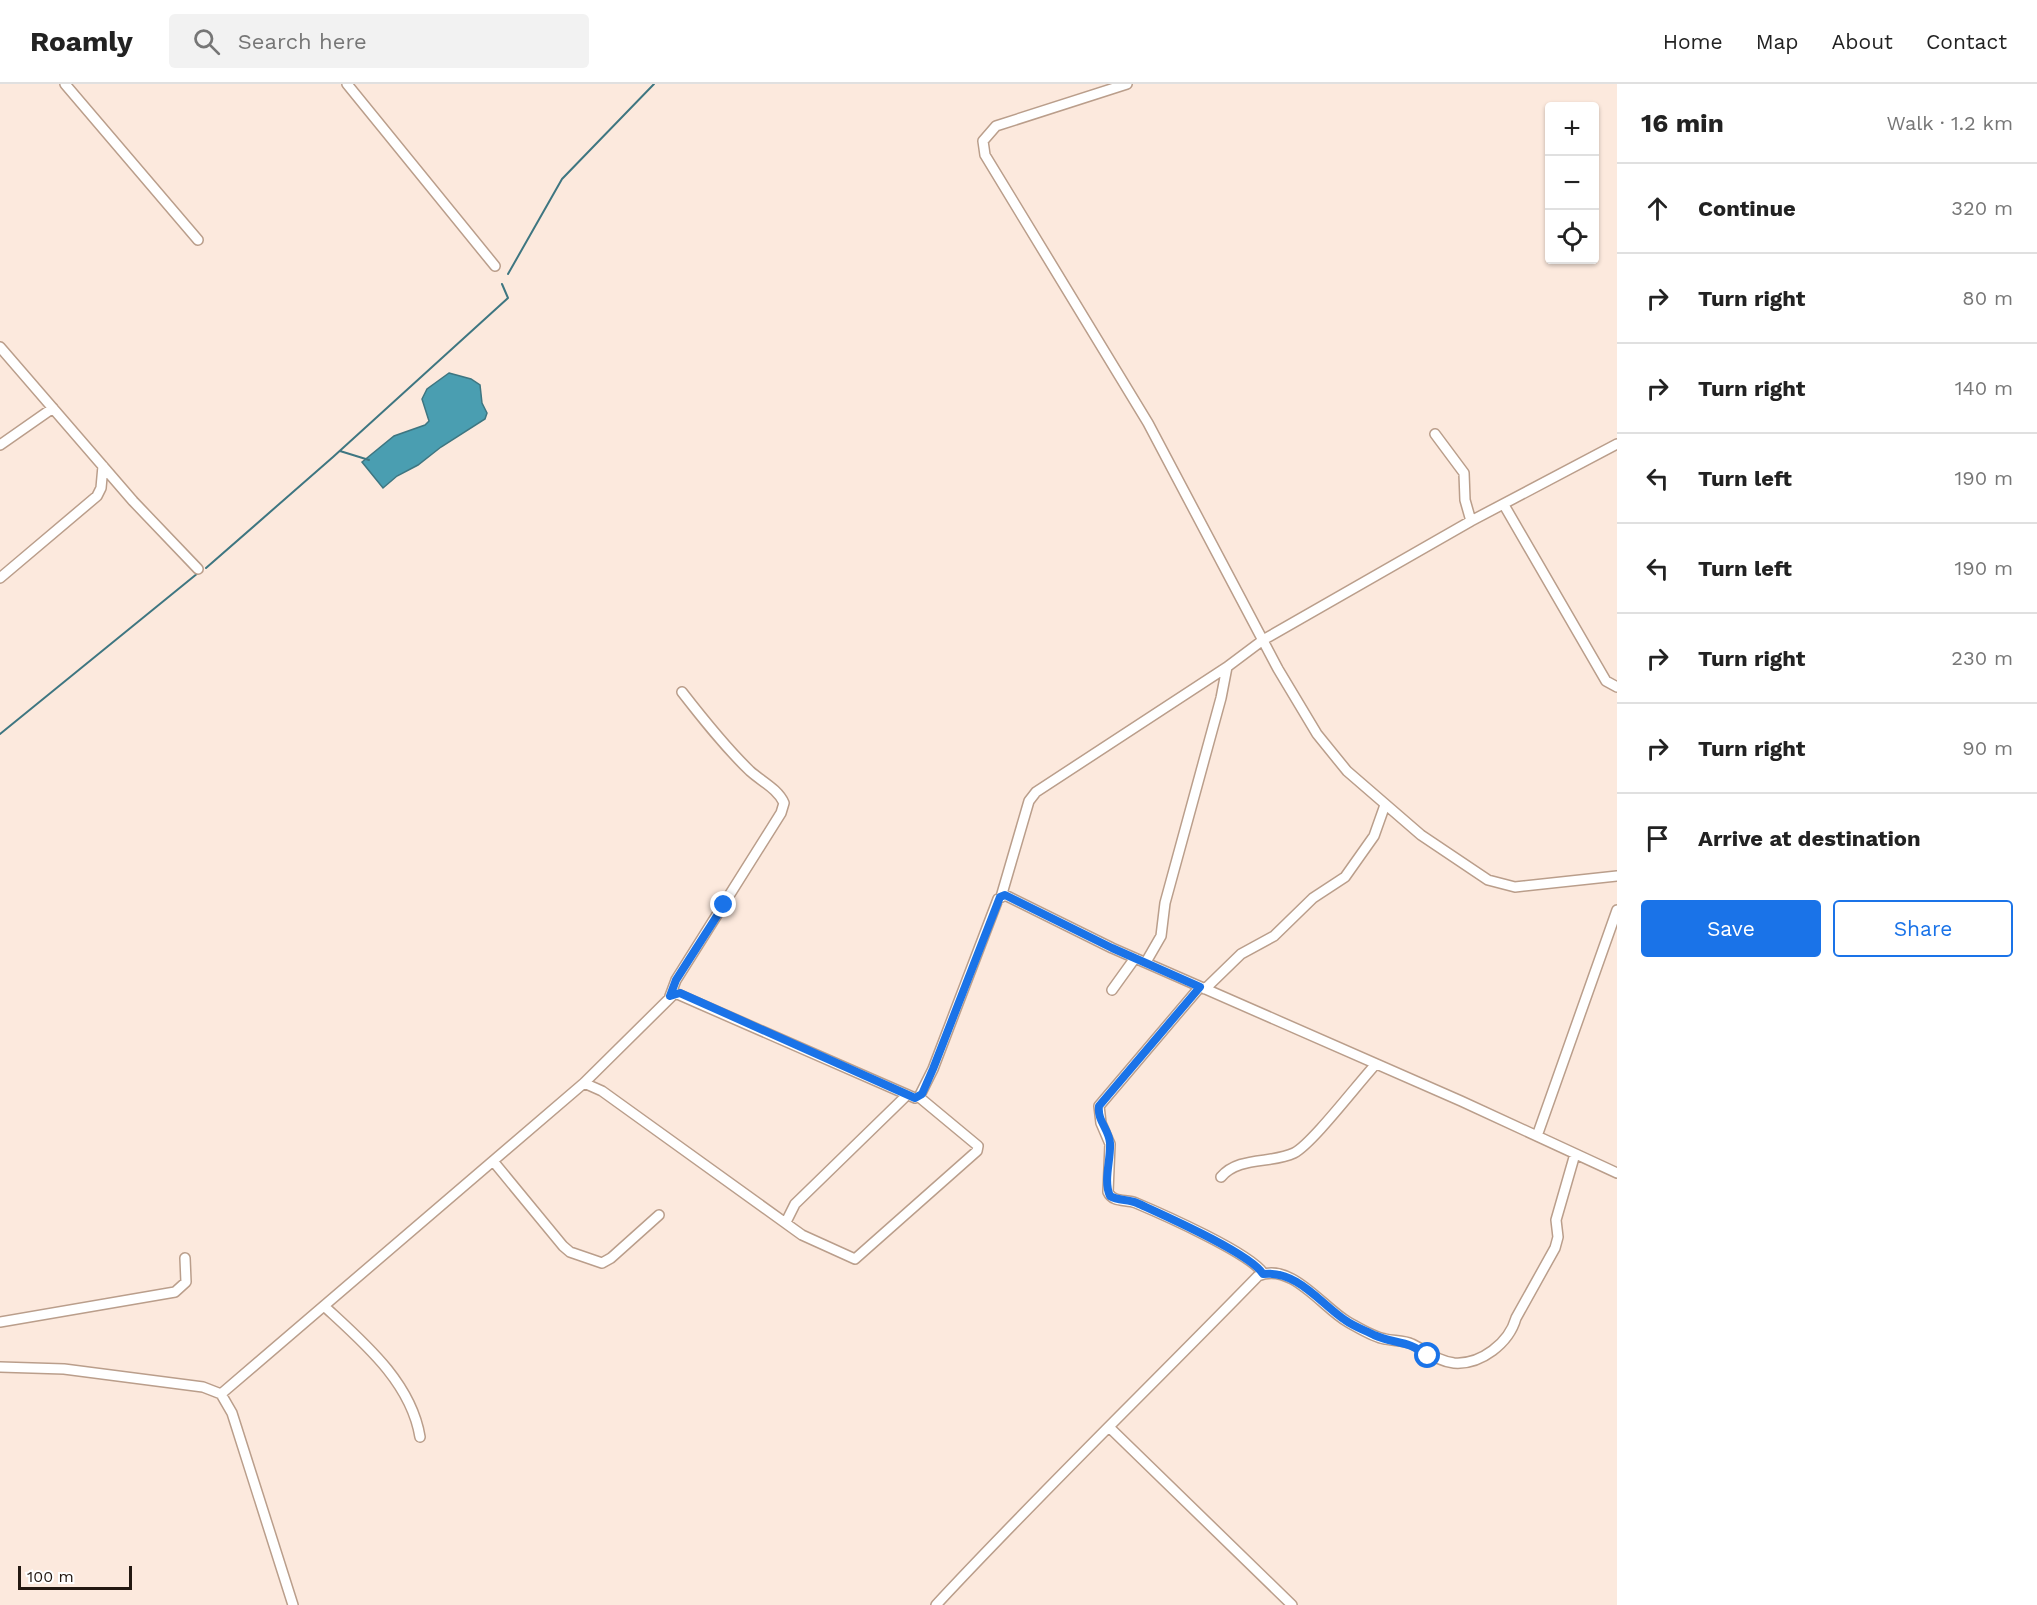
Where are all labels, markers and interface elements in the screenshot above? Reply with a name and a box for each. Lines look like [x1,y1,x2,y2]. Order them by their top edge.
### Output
search box [169,14,589,68]
text: Roamly [30,25,133,58]
icon: search [190,25,223,58]
text: Search here [238,29,367,54]
text: Home [1663,29,1723,54]
text: Map [1756,29,1799,54]
text: About [1832,29,1893,54]
text: Contact [1926,29,2007,54]
map controls [1545,102,1599,264]
button: + [1545,102,1599,156]
text: 16 min [1641,108,1724,138]
text: Walk · 1.2 km [1886,111,2013,135]
button: − [1545,156,1599,210]
icon: ahead [1641,192,1674,225]
text: Continue [1698,196,1796,221]
text: 320 m [1951,196,2013,220]
button: locate [1545,210,1599,264]
icon: right [1641,282,1674,315]
text: Turn right [1698,286,1805,311]
text: 80 m [1962,286,2013,310]
icon: right [1641,372,1674,405]
text: Turn right [1698,376,1805,401]
text: 140 m [1955,376,2013,400]
icon: left [1641,462,1674,495]
text: Turn left [1698,466,1792,491]
text: 190 m [1955,466,2013,490]
icon: left [1641,552,1674,585]
text: Turn left [1698,556,1792,581]
text: 190 m [1955,556,2013,580]
icon: right [1641,642,1674,675]
text: Turn right [1698,646,1805,671]
text: 230 m [1951,646,2013,670]
icon: right [1641,732,1674,765]
text: Turn right [1698,736,1805,761]
text: 90 m [1962,736,2013,760]
icon: arrive [1641,822,1674,855]
text: Arrive at destination [1698,826,1921,851]
route end [710,891,736,917]
button: Save [1641,900,1821,957]
button: Share [1833,900,2013,957]
route start [1414,1342,1440,1368]
scale bar [18,1563,132,1590]
text: 100 m [27,1567,74,1586]

